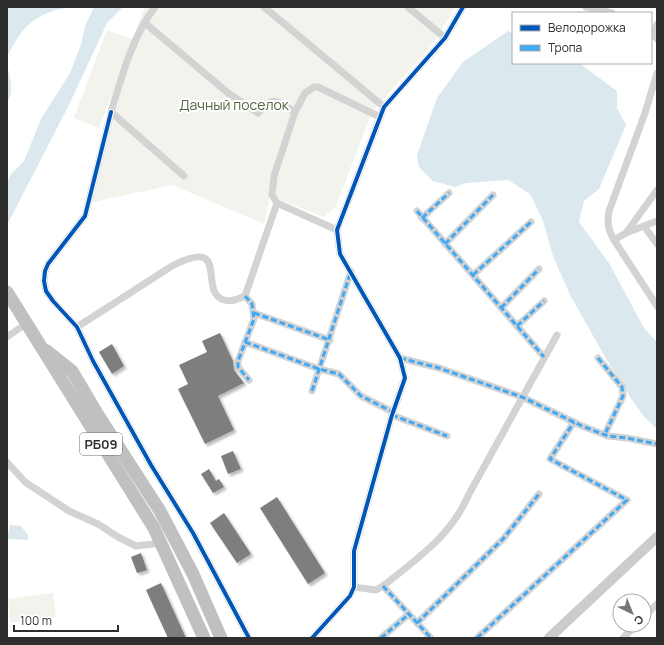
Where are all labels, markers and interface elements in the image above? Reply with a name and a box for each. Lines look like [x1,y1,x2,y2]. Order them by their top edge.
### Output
legend [512,12,652,64]
text: Велодорожка [548,19,626,36]
text: Тропа [548,39,582,56]
park label: Дачный поселок [179,95,290,114]
road number: РБ09 [80,433,122,455]
north arrow [612,593,652,633]
scale bar [14,607,118,633]
text: 100 m [20,612,52,629]
text: С [631,612,647,629]

